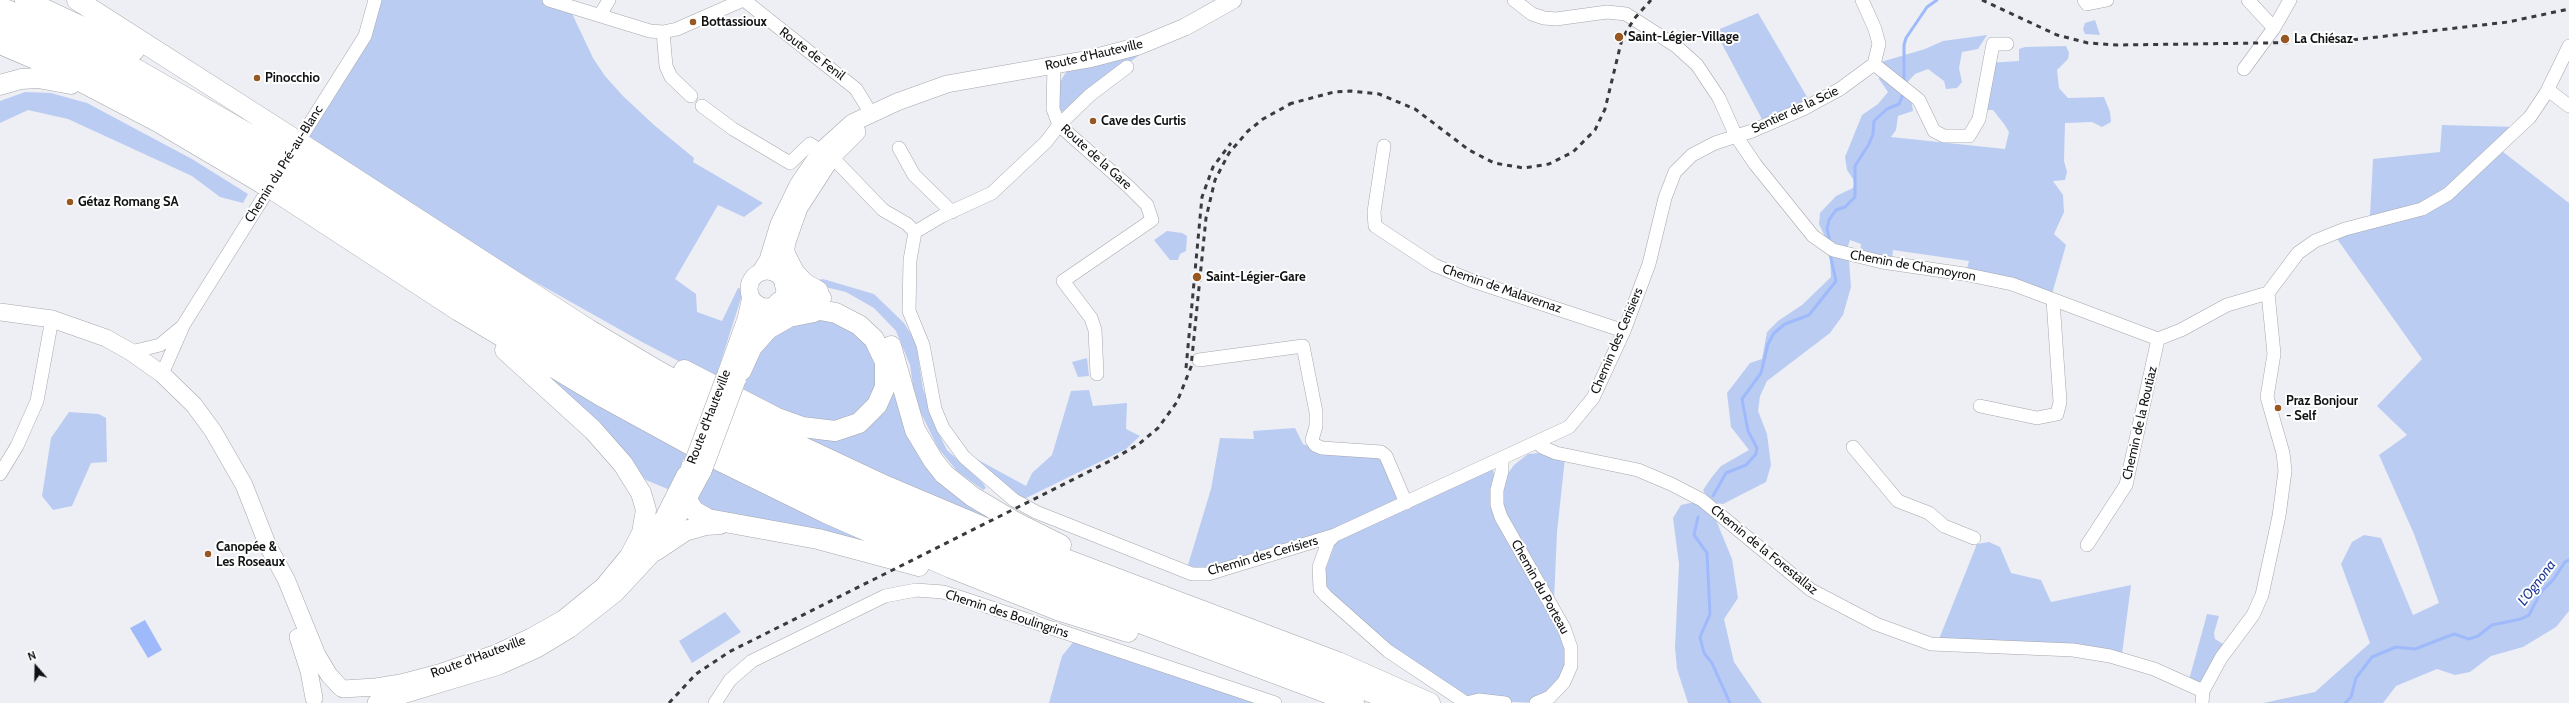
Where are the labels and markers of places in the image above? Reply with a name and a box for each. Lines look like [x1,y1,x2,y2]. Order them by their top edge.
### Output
place label: Bottassioux [701,14,767,30]
marker: Bottassioux [688,17,698,27]
place label: Saint-Légier-Village [1628,29,1739,45]
marker: Saint-Légier-Village [1613,31,1625,43]
place label: La Chiésaz [2294,31,2353,47]
marker: La Chiésaz [2279,33,2291,45]
place label: Pinocchio [265,70,320,86]
marker: Pinocchio [252,73,262,83]
place label: Cave des Curtis [1101,113,1186,129]
marker: Cave des Curtis [1088,116,1098,126]
place label: Gétaz Romang SA [78,194,179,210]
marker: Gétaz Romang SA [65,197,75,207]
place label: Saint-Légier-Gare [1206,269,1306,285]
marker: Saint-Légier-Gare [1191,271,1203,283]
place label: Praz Bonjour - Self [2286,393,2358,424]
marker: Praz Bonjour - Self [2273,403,2283,413]
place label: Canopée & Les Roseaux [216,539,285,570]
marker: Canopée & Les Roseaux [203,549,213,559]

